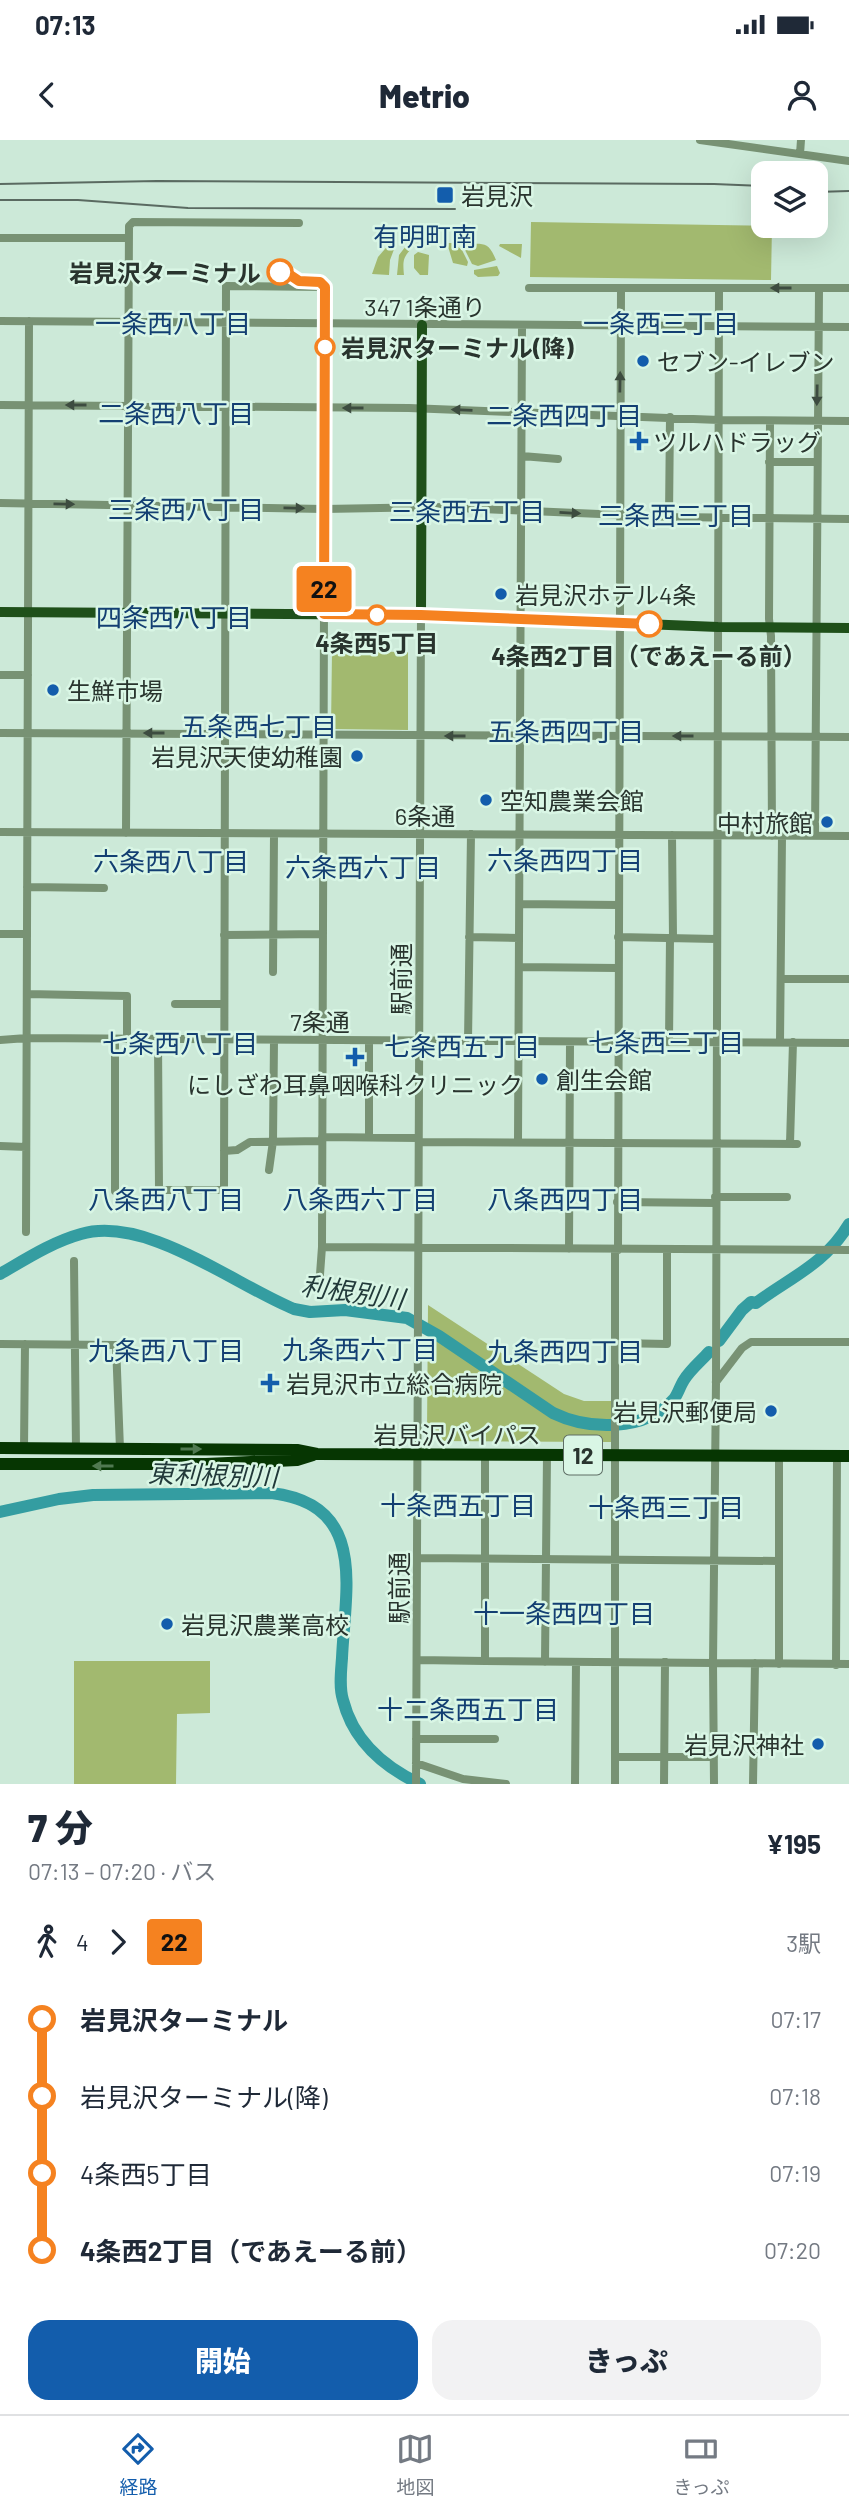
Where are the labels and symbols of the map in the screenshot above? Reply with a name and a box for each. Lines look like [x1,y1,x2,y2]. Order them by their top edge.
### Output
place label: 岩見沢 [461,181,533,210]
marker: 岩見沢 [435,185,455,205]
district label: 有明町南 [373,220,477,251]
place label: 岩見沢ターミナル [69,258,261,287]
marker: 岩見沢ターミナル [267,259,293,285]
one-way arrow [770,282,792,294]
street label: 347 1条通り [364,292,486,321]
district label: 一条西八丁目 [95,307,251,338]
district label: 一条西三丁目 [583,307,739,338]
place label: 岩見沢ターミナル(降) [341,333,574,362]
marker: 岩見沢ターミナル(降) [315,337,335,357]
place label: セブン-イレブン [657,347,834,376]
marker: セブン-イレブン [635,353,651,369]
one-way arrow [614,371,626,393]
one-way arrow [811,385,823,407]
district label: 二条西八丁目 [98,397,254,428]
district label: 二条西四丁目 [486,399,642,430]
one-way arrow [65,400,87,411]
one-way arrow [342,402,364,414]
one-way arrow [451,404,473,415]
place label: ツルハドラッグ [653,427,821,456]
marker: ツルハドラッグ [631,433,647,449]
district label: 三条西八丁目 [108,493,264,524]
district label: 三条西五丁目 [389,495,545,526]
one-way arrow [53,498,75,509]
district label: 三条西三丁目 [598,499,754,530]
one-way arrow [283,502,305,514]
one-way arrow [559,508,581,519]
line badge: 22 [292,566,356,612]
place label: 岩見沢ホテル4条 [515,580,696,609]
marker: 岩見沢ホテル4条 [493,586,509,602]
district label: 四条西八丁目 [96,601,252,632]
marker: 4条西5丁目 [367,605,387,625]
marker: 4条西2丁目（であえーる前） [636,611,662,637]
place label: 4条西5丁目 [315,628,439,657]
place label: 4条西2丁目（であえーる前） [491,641,807,670]
place label: 生鮮市場 [67,676,163,705]
marker: 生鮮市場 [45,682,61,698]
district label: 五条西七丁目 [181,710,337,741]
district label: 五条西四丁目 [488,715,644,746]
one-way arrow [143,728,165,739]
one-way arrow [444,730,466,742]
one-way arrow [672,730,694,742]
place label: 岩見沢天使幼稚園 [151,742,343,771]
marker: 岩見沢天使幼稚園 [349,748,365,764]
place label: 空知農業会館 [500,786,644,815]
marker: 空知農業会館 [478,792,494,808]
street label: 6条通 [395,801,455,830]
place label: 中村旅館 [717,808,813,837]
marker: 中村旅館 [819,814,835,830]
district label: 六条西四丁目 [487,844,643,875]
district label: 六条西八丁目 [93,845,249,876]
district label: 六条西六丁目 [285,851,441,882]
street label: 駅前通 [386,943,415,1015]
street label: 7条通 [290,1007,350,1036]
district label: 七条西三丁目 [588,1026,744,1057]
district label: 七条西八丁目 [102,1027,258,1058]
district label: 七条西五丁目 [384,1030,540,1061]
marker: にしざわ耳鼻咽喉科クリニック [345,1047,365,1067]
place label: 創生会館 [556,1065,652,1094]
place label: にしざわ耳鼻咽喉科クリニック [187,1070,523,1099]
marker: 創生会館 [534,1071,550,1087]
district label: 八条西八丁目 [88,1183,244,1214]
district label: 八条西六丁目 [282,1183,438,1214]
district label: 八条西四丁目 [487,1183,643,1214]
water label: 利根別川 [299,1268,410,1314]
district label: 九条西六丁目 [282,1333,438,1364]
district label: 九条西八丁目 [88,1334,244,1365]
district label: 九条西四丁目 [487,1335,643,1366]
place label: 岩見沢市立総合病院 [286,1369,502,1398]
marker: 岩見沢市立総合病院 [260,1373,280,1393]
place label: 岩見沢郵便局 [613,1397,757,1426]
marker: 岩見沢郵便局 [763,1403,779,1419]
street label: 岩見沢バイパス [373,1420,541,1449]
road number: 12 [564,1436,602,1474]
one-way arrow [180,1443,202,1455]
water label: 東利根別川 [147,1456,281,1492]
one-way arrow [91,1460,113,1471]
district label: 十条西五丁目 [380,1489,536,1520]
district label: 十条西三丁目 [588,1491,744,1522]
street label: 駅前通 [384,1552,413,1624]
district label: 十一条西四丁目 [473,1597,655,1628]
place label: 岩見沢農業高校 [181,1610,349,1639]
marker: 岩見沢農業高校 [159,1616,175,1632]
district label: 十二条西五丁目 [377,1693,559,1724]
place label: 岩見沢神社 [684,1730,804,1759]
marker: 岩見沢神社 [810,1736,826,1752]

